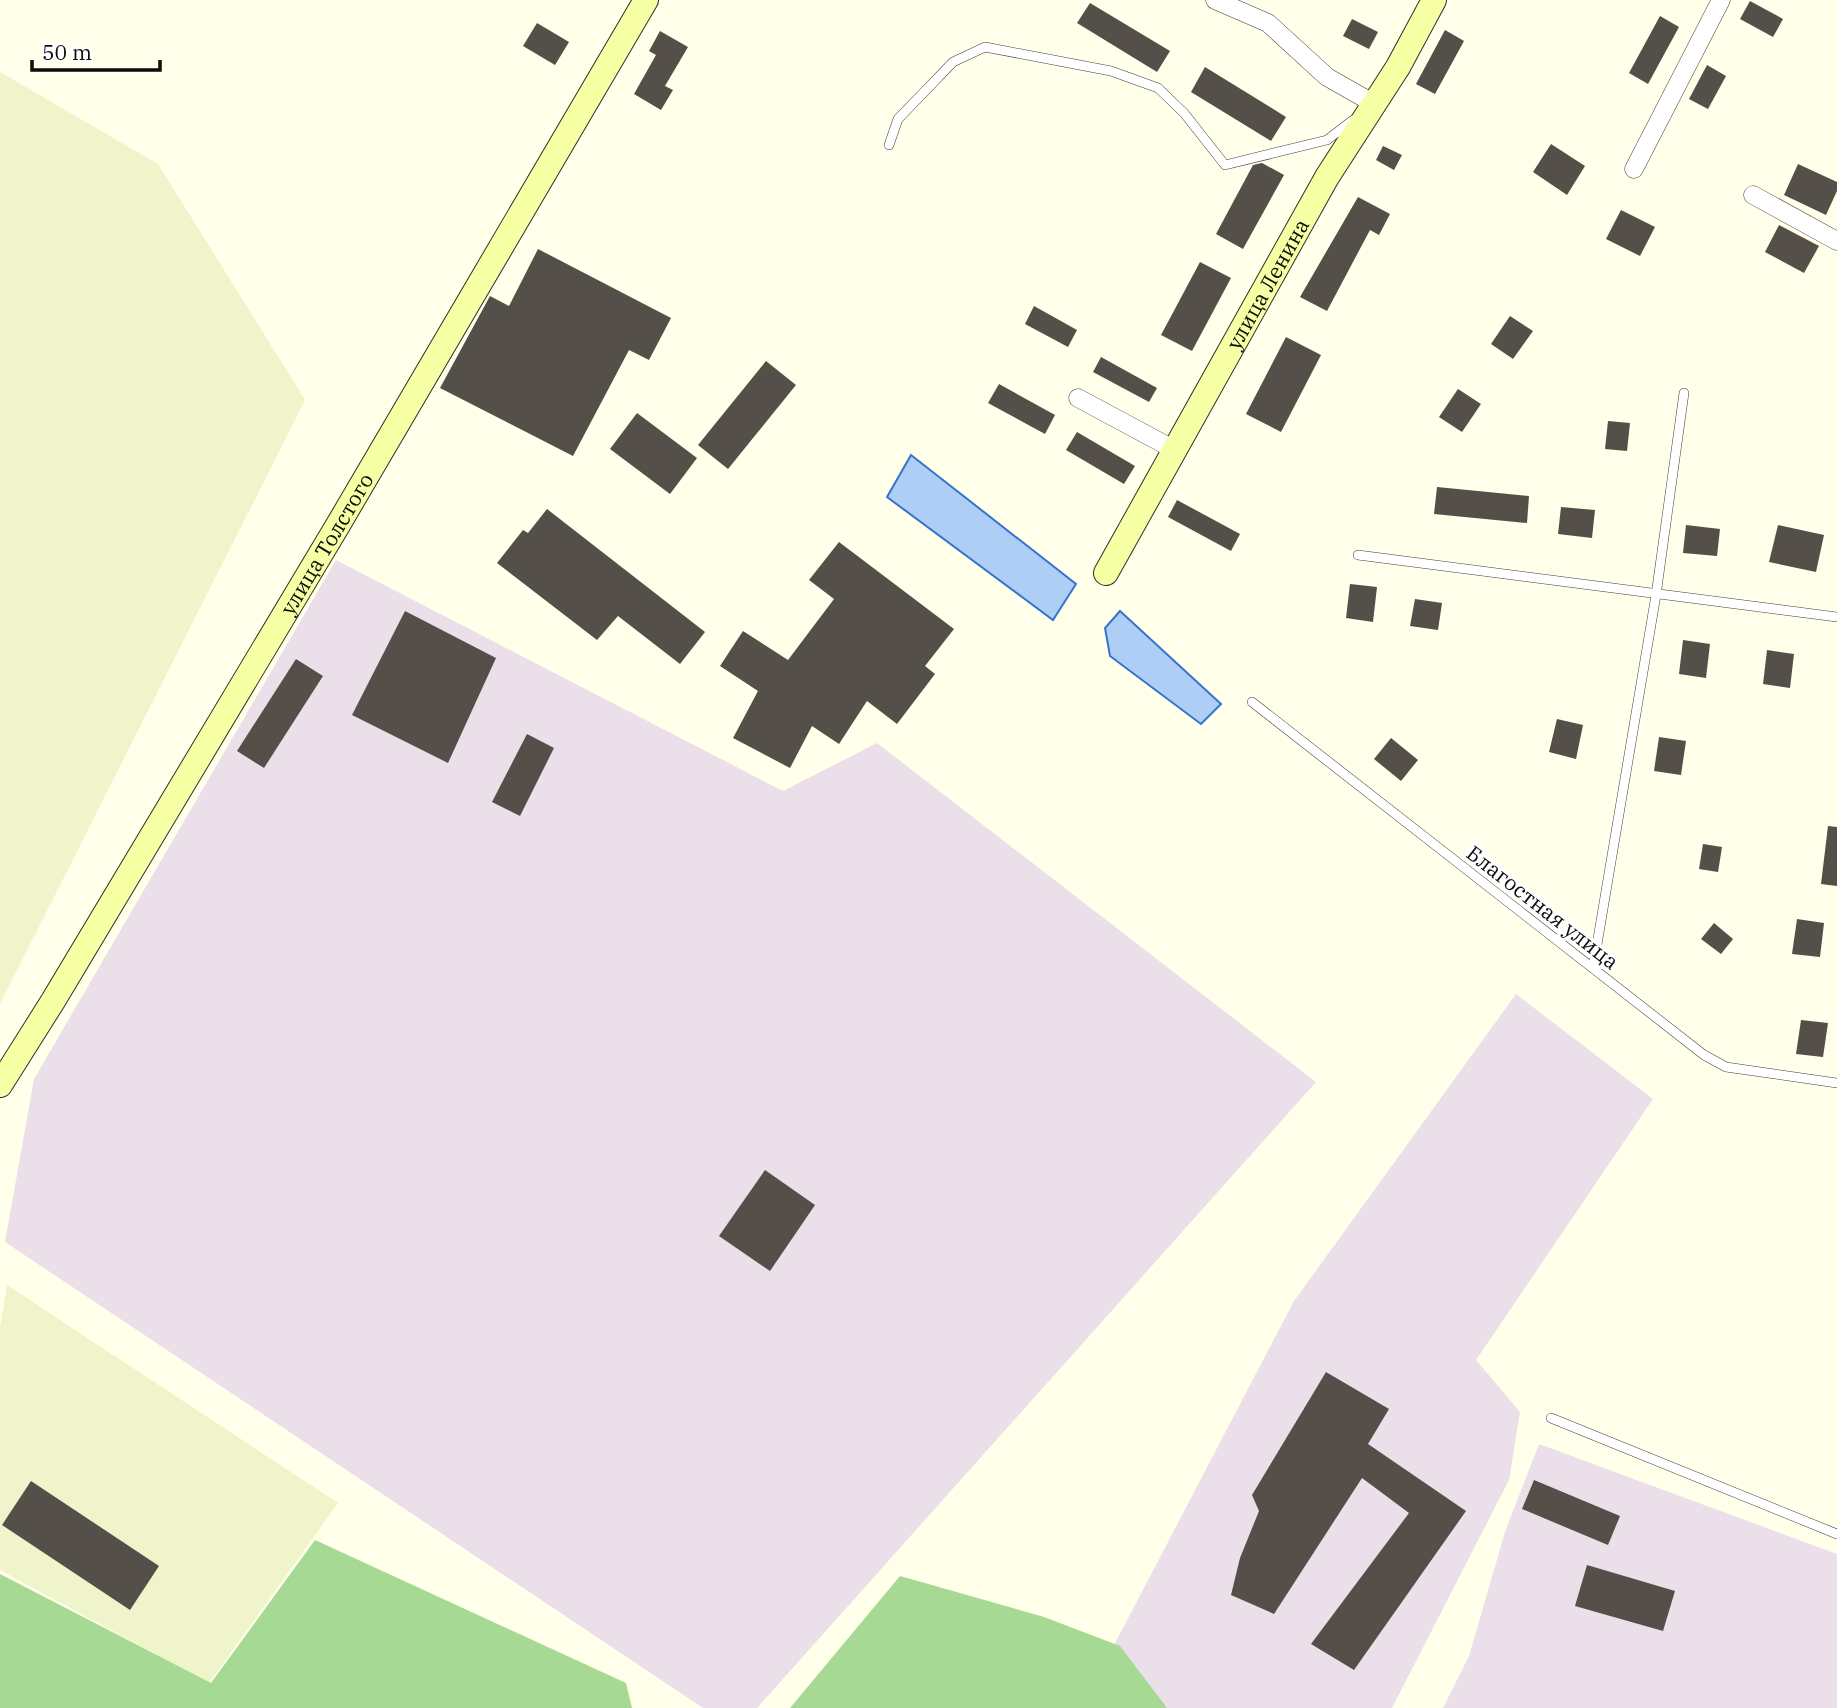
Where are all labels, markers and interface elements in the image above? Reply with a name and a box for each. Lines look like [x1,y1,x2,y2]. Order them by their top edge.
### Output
scale bar [32,28,159,72]
text: 50 m [42,38,92,66]
street label: улица Ленина [1220,213,1315,354]
street label: улица Толстого [274,468,379,620]
street label: Благостная улица [1461,839,1625,975]

